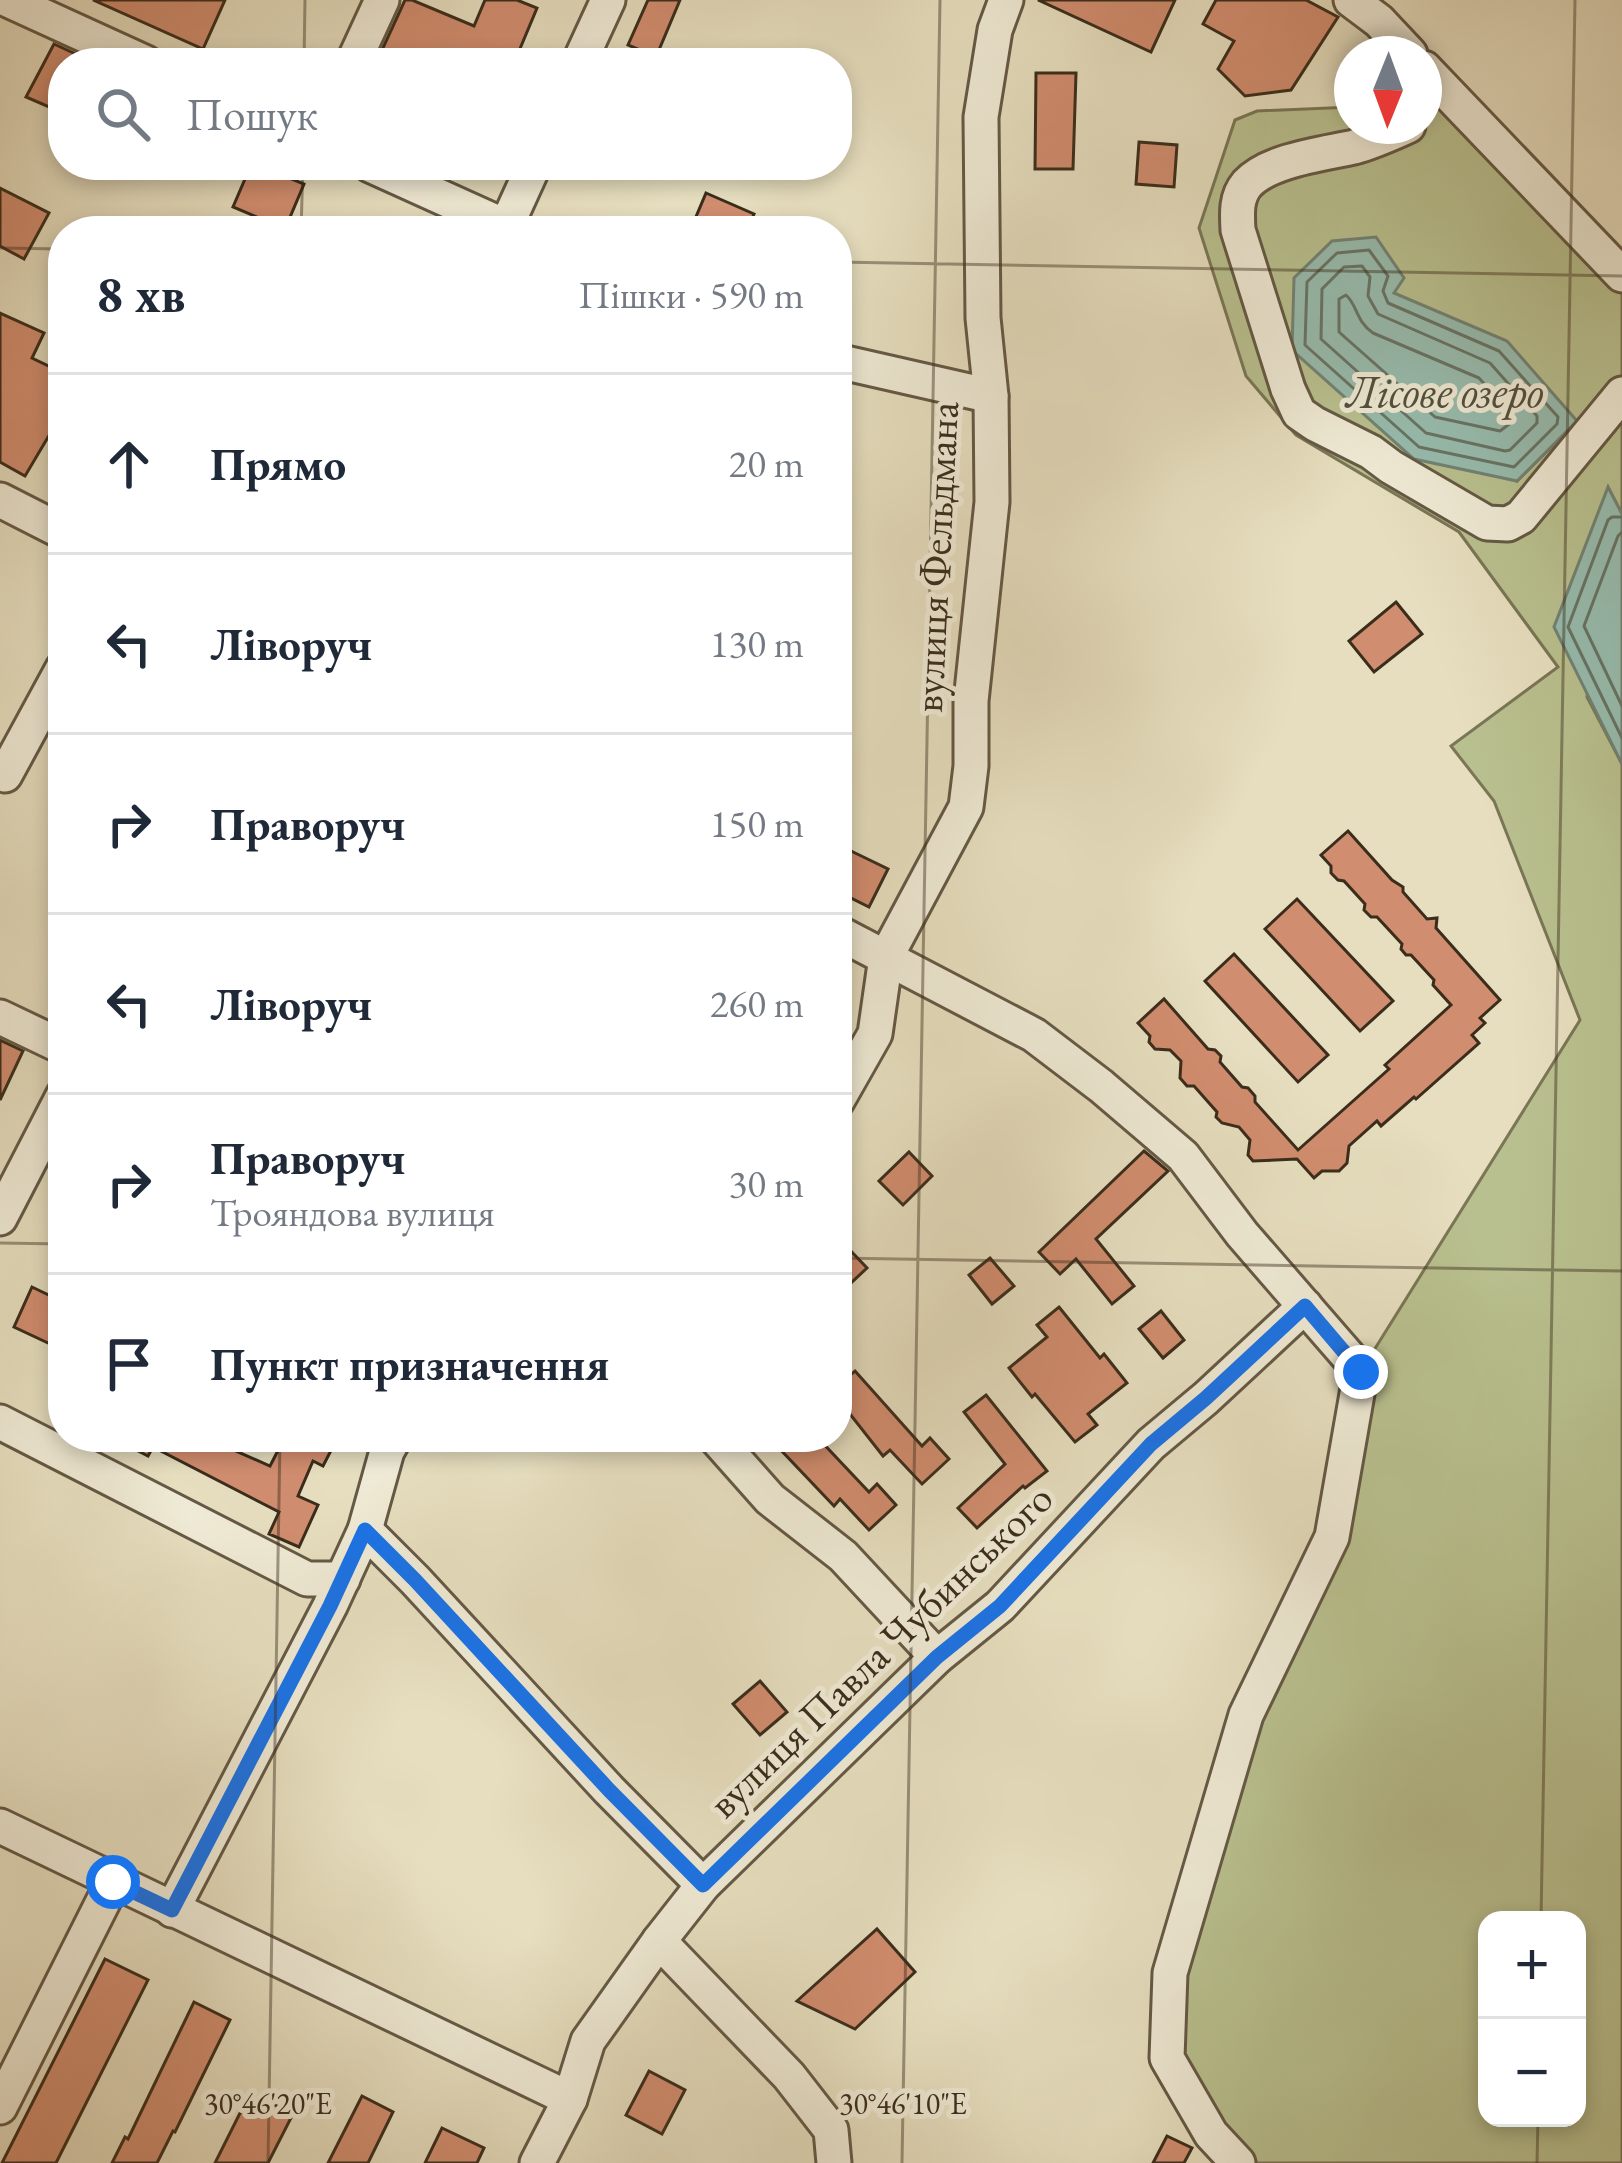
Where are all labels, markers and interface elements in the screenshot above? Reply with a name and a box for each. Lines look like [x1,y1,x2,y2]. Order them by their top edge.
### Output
north arrow [1334,36,1442,144]
search box [48,48,852,180]
icon: search [90,81,156,147]
text: Пошук [186,85,318,143]
text: 8 хв [96,261,185,327]
text: Пішки · 590 m [578,269,804,320]
water label: Лісове озеро [1344,362,1544,420]
street label: вулиця Фельдмана [900,400,971,714]
icon: ahead [96,431,162,497]
text: Прямо [210,435,346,493]
text: 20 m [728,438,804,489]
icon: left [96,611,162,677]
text: Ліворуч [210,615,372,673]
text: 130 m [710,618,804,669]
icon: right [96,791,162,857]
text: Праворуч [210,795,405,853]
text: 150 m [710,798,804,849]
icon: left [96,971,162,1037]
text: Ліворуч [210,975,372,1033]
text: 260 m [710,978,804,1029]
text: Праворуч [210,1129,405,1187]
icon: right [96,1151,162,1217]
text: 30 m [728,1158,804,1209]
text: Трояндова вулиця [210,1187,495,1238]
icon: arrive [96,1331,162,1397]
text: Пункт призначення [210,1335,609,1393]
route end [1334,1345,1388,1399]
street label: вулиця Павла Чубинського [696,1471,1065,1830]
route start [86,1855,140,1909]
map controls [1478,1911,1586,2127]
button: + [1478,1911,1586,2019]
button: − [1478,2019,1586,2127]
text: 30°46'20"E [204,2084,332,2123]
text: 30°46'10"E [839,2084,967,2123]

